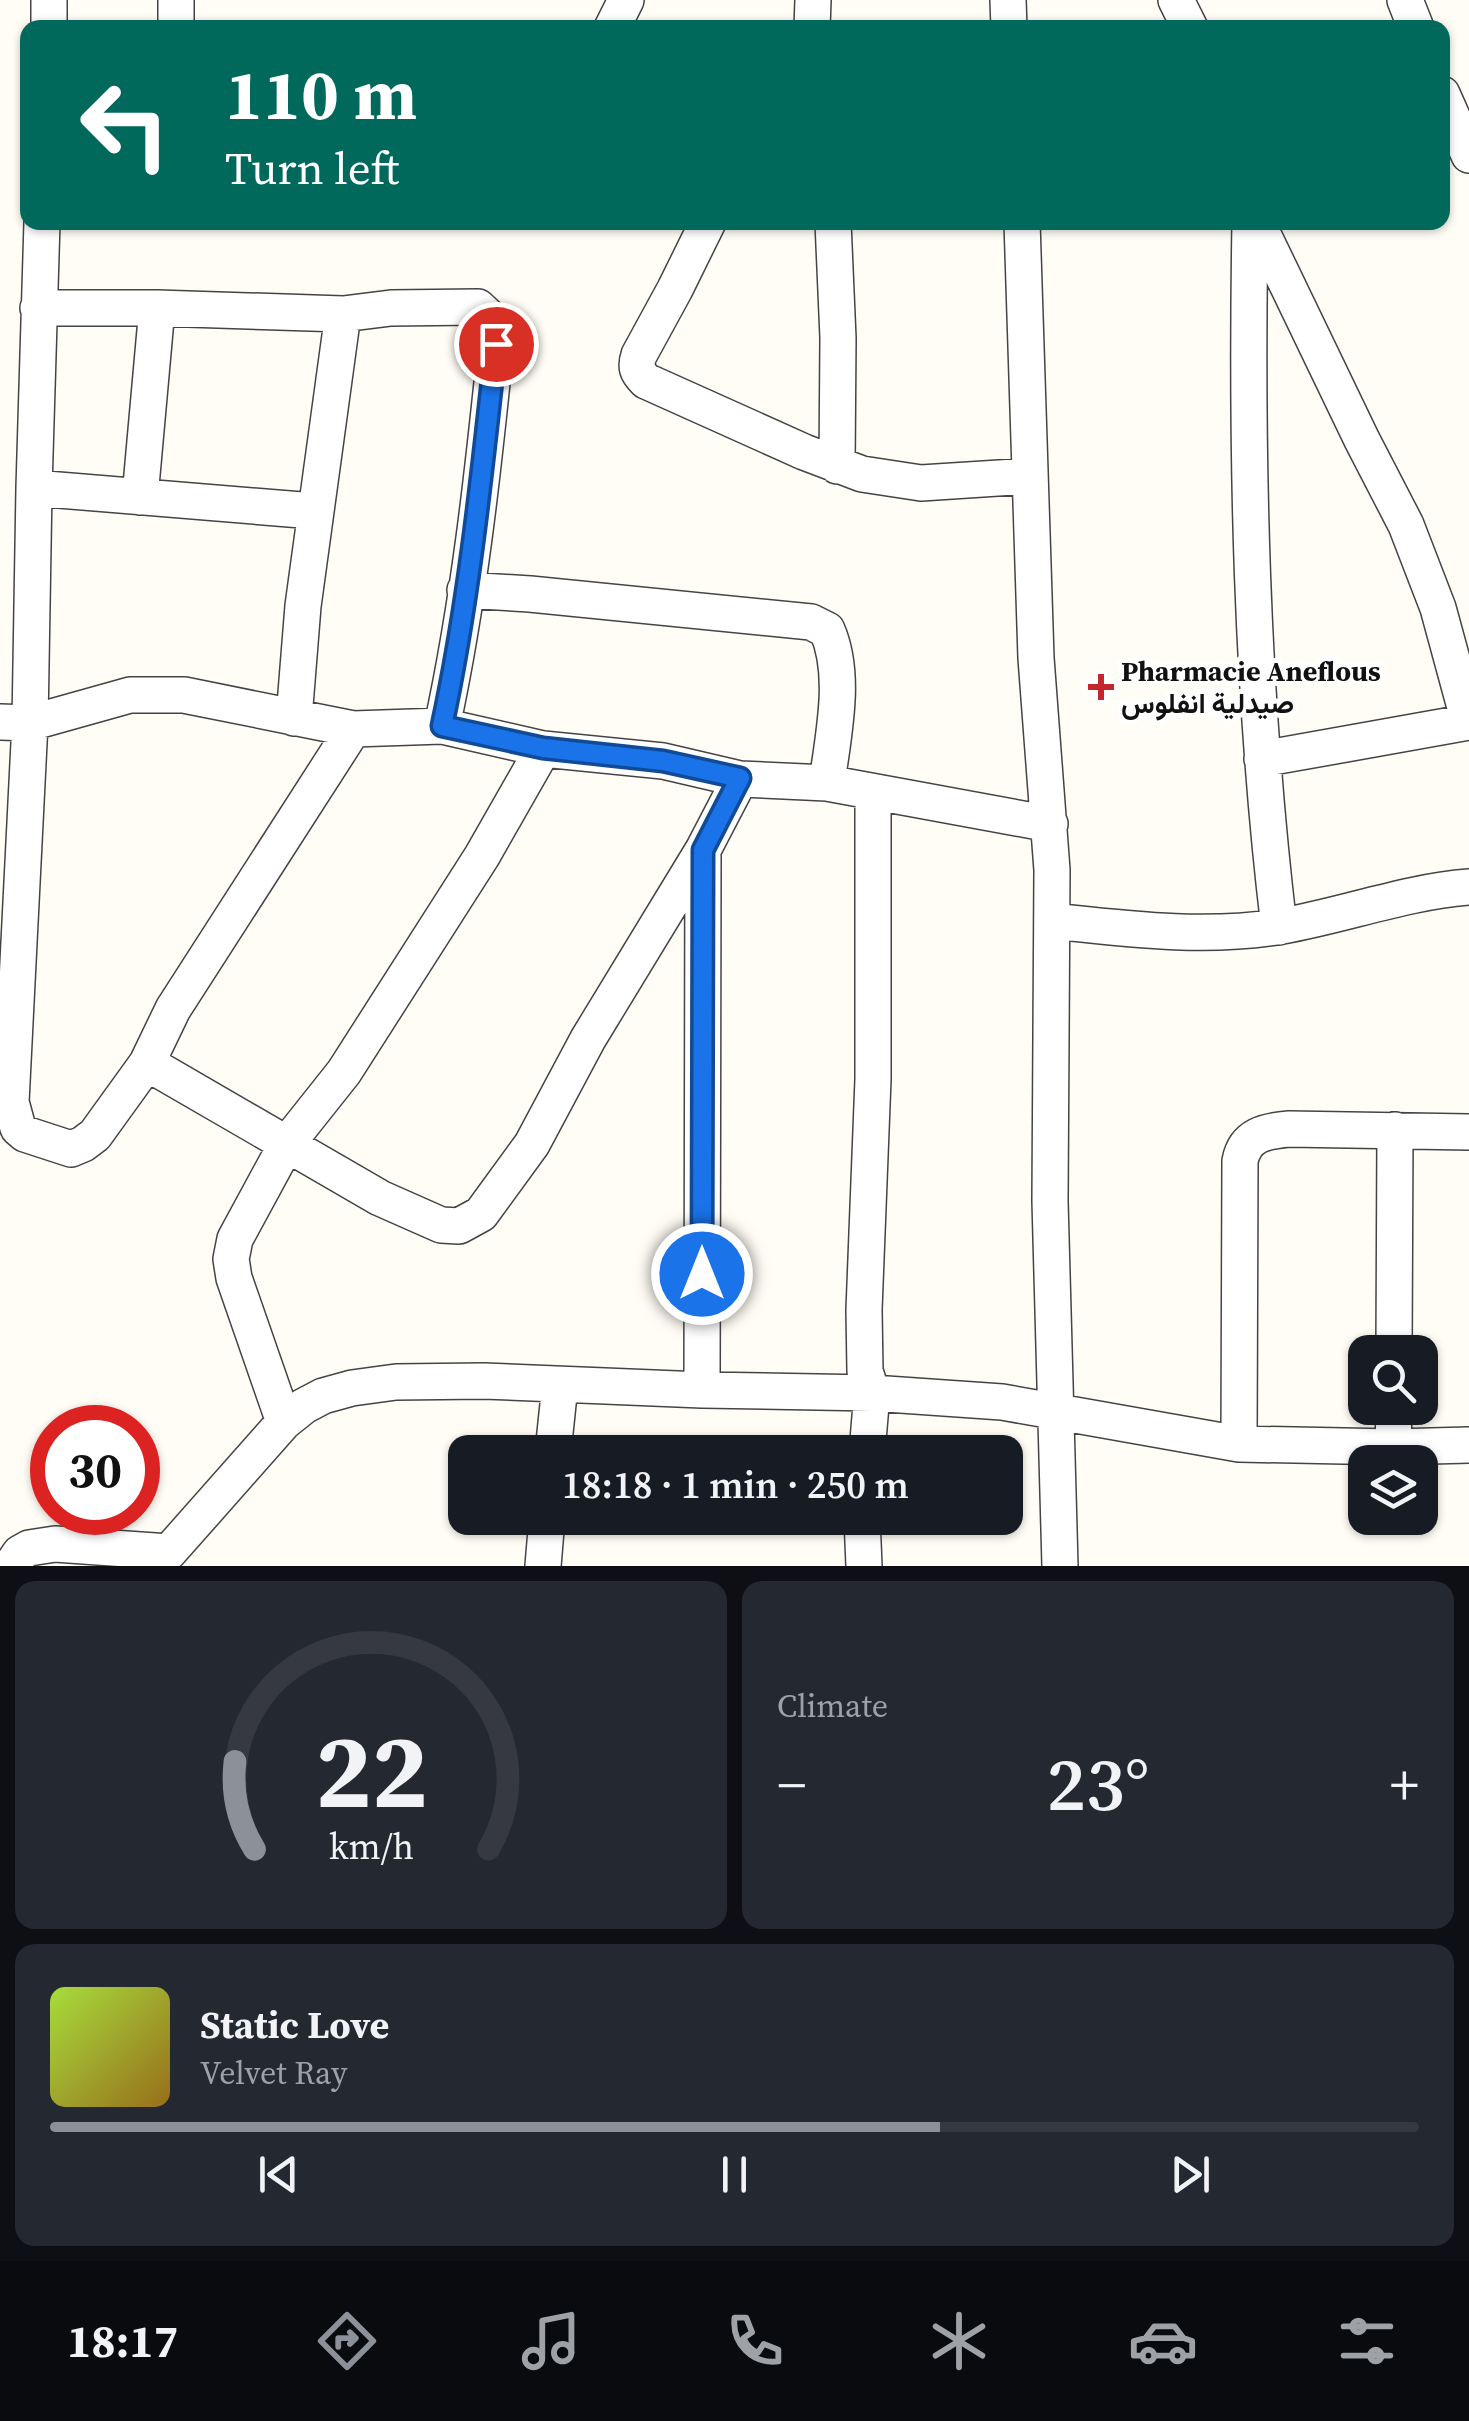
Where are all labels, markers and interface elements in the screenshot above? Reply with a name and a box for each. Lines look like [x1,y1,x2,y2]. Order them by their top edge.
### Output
text: 110 m [225,46,417,142]
icon: left [60,60,190,190]
text: Turn left [225,137,399,199]
pin [454,302,539,387]
icon: arrive [469,317,524,372]
place label: Pharmacie Aneflous صيدلية انفلوس [1121,652,1381,722]
marker: Pharmacie Aneflous صيدلية انفلوس [1090,676,1112,698]
position arrow [650,1222,754,1326]
map controls [1348,1335,1438,1535]
button: search [1348,1335,1438,1425]
speed limit sign: 30 [30,1405,160,1535]
button: layers [1348,1445,1438,1535]
text: 18:18 · 1 min · 250 m [562,1459,909,1511]
text: Climate [777,1684,888,1728]
text: 22 [315,1699,427,1842]
text: 23° [1047,1732,1149,1835]
text: − [777,1747,806,1822]
text: + [1390,1747,1419,1822]
text: km/h [328,1822,414,1871]
text: Static Love [200,1999,389,2051]
text: Velvet Ray [200,2051,347,2095]
icon: previous [251,2147,306,2202]
icon: pause [707,2147,762,2202]
icon: next [1163,2147,1218,2202]
icon: directions [312,2306,382,2376]
icon: music [516,2306,586,2376]
icon: phone [720,2306,790,2376]
icon: climate [924,2306,994,2376]
icon: car [1128,2306,1198,2376]
icon: filters [1332,2306,1402,2376]
text: 18:17 [67,2310,178,2372]

